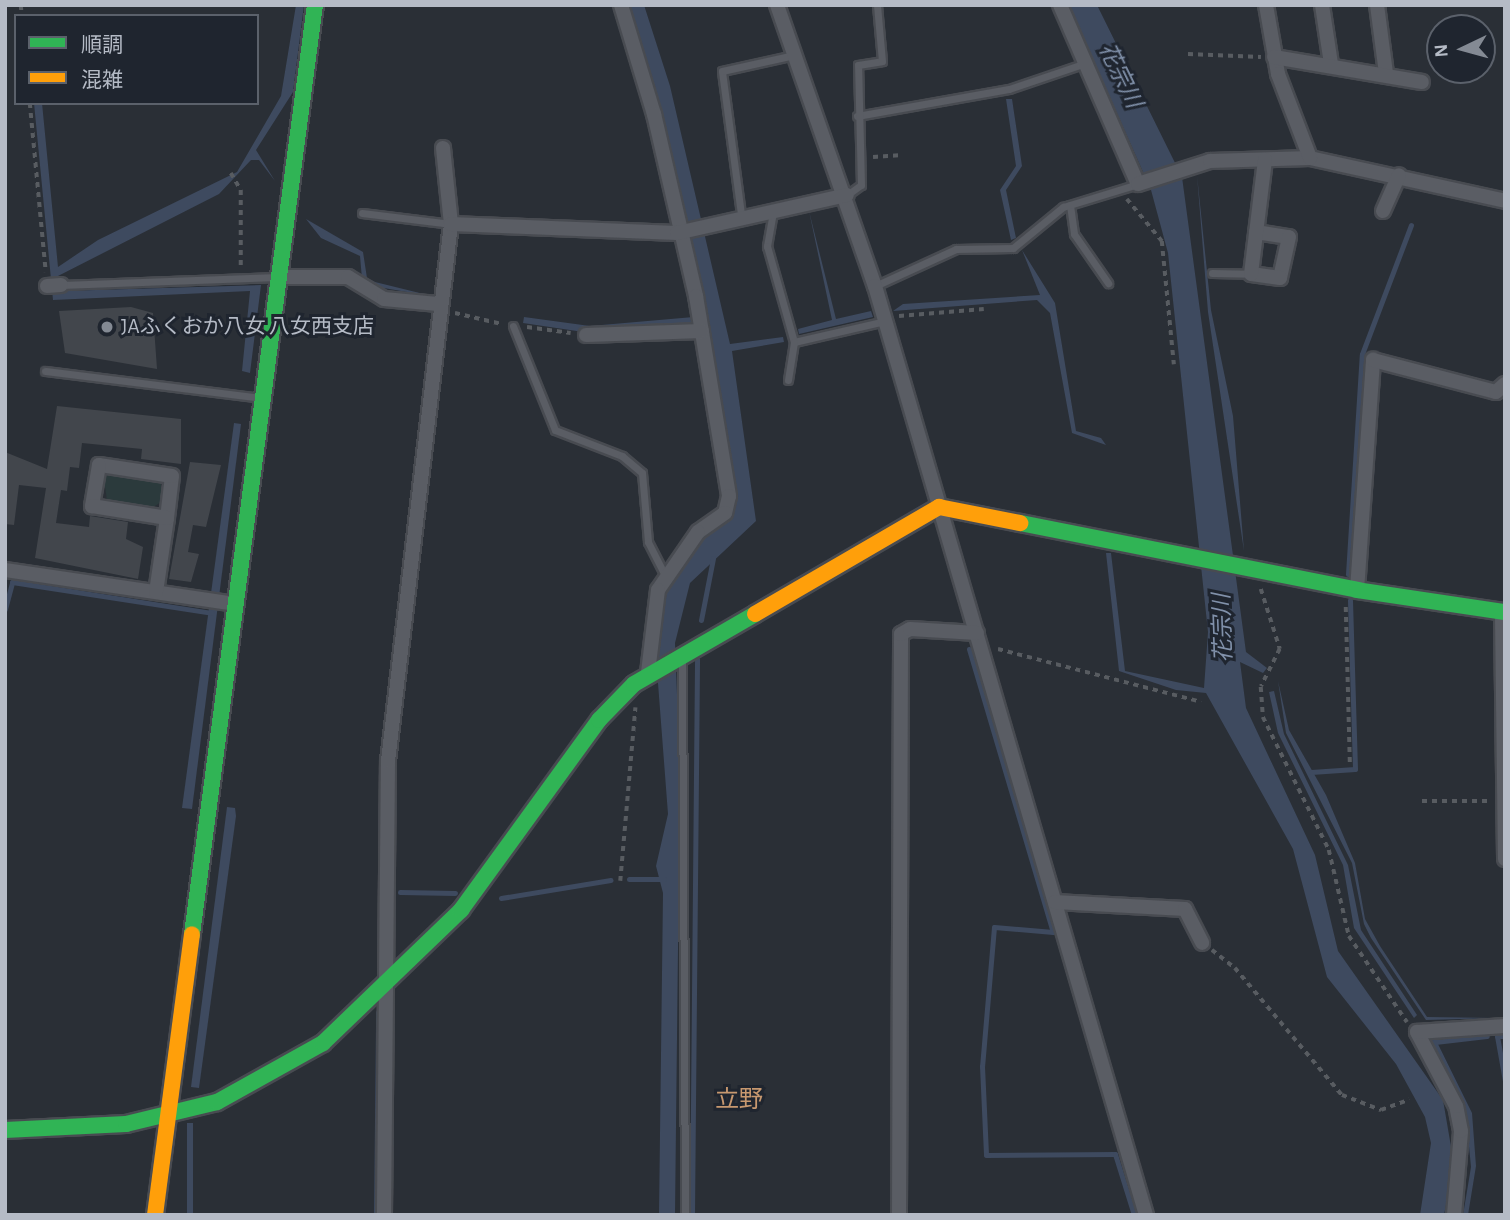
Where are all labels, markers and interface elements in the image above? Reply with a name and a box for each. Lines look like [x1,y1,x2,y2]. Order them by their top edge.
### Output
legend [14,14,259,105]
north arrow [1426,14,1496,84]
text: 順調 [81,35,123,56]
water label: 花宗川 [1091,39,1147,113]
text: N [1432,43,1452,58]
text: 混雑 [81,70,123,91]
place label: JAふくおか八女 八女西支店 [121,314,374,340]
marker: JAふくおか八女 八女西支店 [99,319,115,335]
water label: 花宗川 [1209,593,1239,663]
district label: 立野 [715,1087,763,1115]

